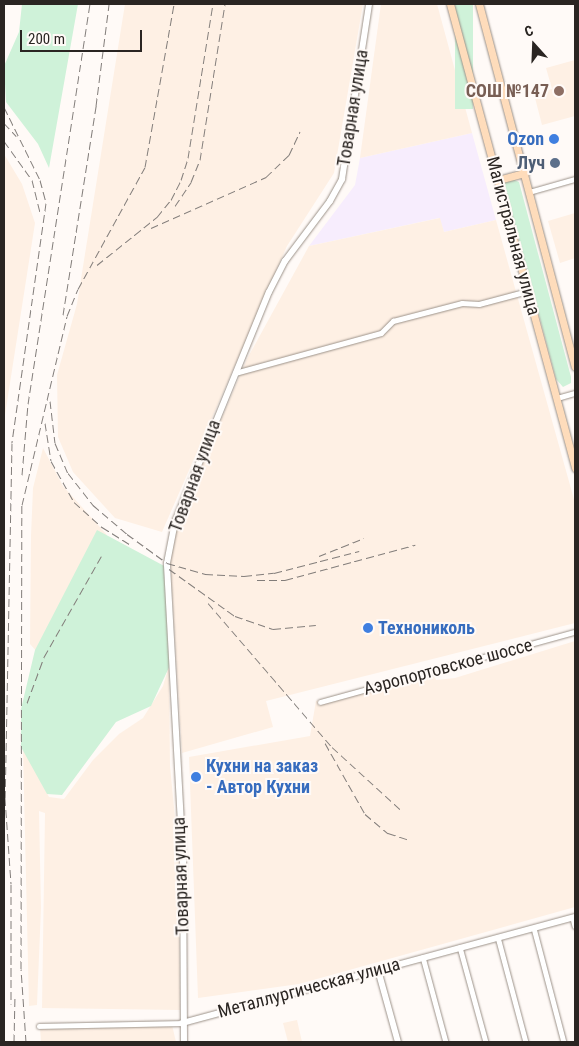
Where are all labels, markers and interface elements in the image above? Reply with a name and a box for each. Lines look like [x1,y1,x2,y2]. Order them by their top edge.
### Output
scale bar [22,20,145,52]
north arrow [509,20,559,70]
text: С [522,22,535,40]
text: 200 m [28,30,65,48]
street label: Товарная улица [333,48,373,168]
place label: СОШ №147 [466,80,549,102]
marker: СОШ №147 [553,85,565,97]
place label: Ozon [507,128,544,150]
marker: Ozon [548,133,560,145]
place label: Луч [517,152,545,174]
street label: Магистральная улица [481,154,545,318]
marker: Луч [549,157,561,169]
street label: Товарная улица [165,417,225,535]
place label: Технониколь [378,617,475,639]
marker: Технониколь [362,622,374,634]
street label: Аэропортовское шоссе [361,634,535,700]
place label: Кухни на заказ - Автор Кухни [206,756,318,799]
marker: Кухни на заказ - Автор Кухни [190,771,202,783]
street label: Товарная улица [168,817,194,935]
street label: Металлургическая улица [216,953,402,1023]

